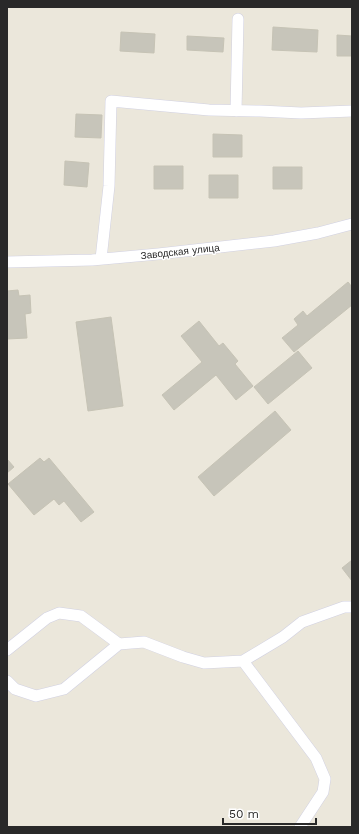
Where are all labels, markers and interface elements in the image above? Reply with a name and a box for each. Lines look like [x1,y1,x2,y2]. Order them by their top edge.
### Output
street label: Заводская улица [140,242,221,261]
scale bar [223,800,316,826]
text: 50 m [229,807,259,821]

